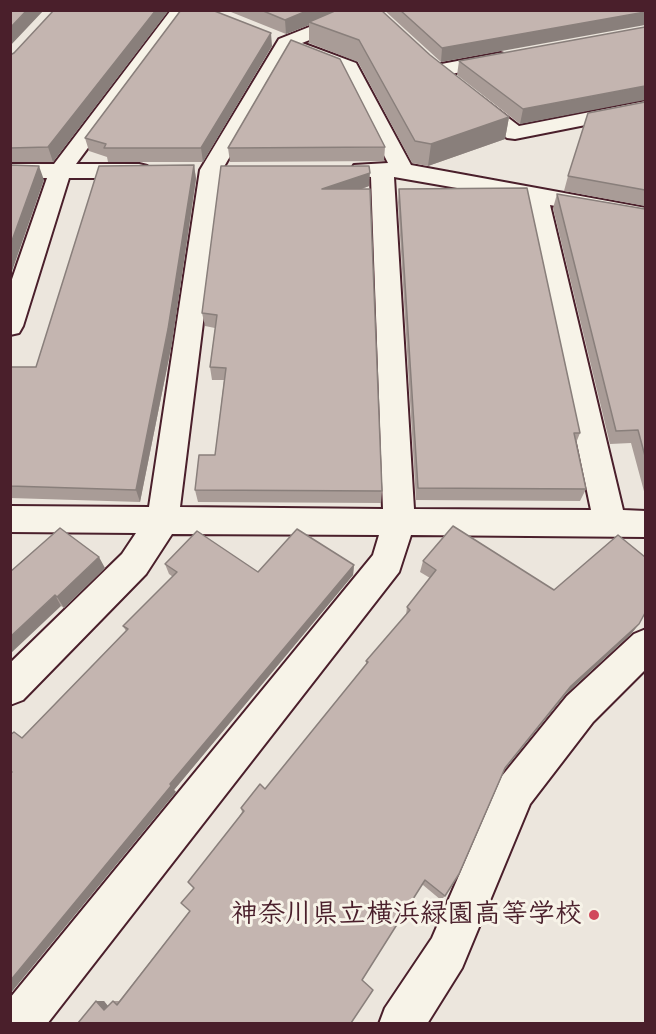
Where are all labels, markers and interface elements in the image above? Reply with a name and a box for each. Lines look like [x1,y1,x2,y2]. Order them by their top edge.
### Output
place label: 神奈川県立横浜緑園高等学校 [231,899,582,931]
marker: 神奈川県立横浜緑園高等学校 [587,908,601,922]

